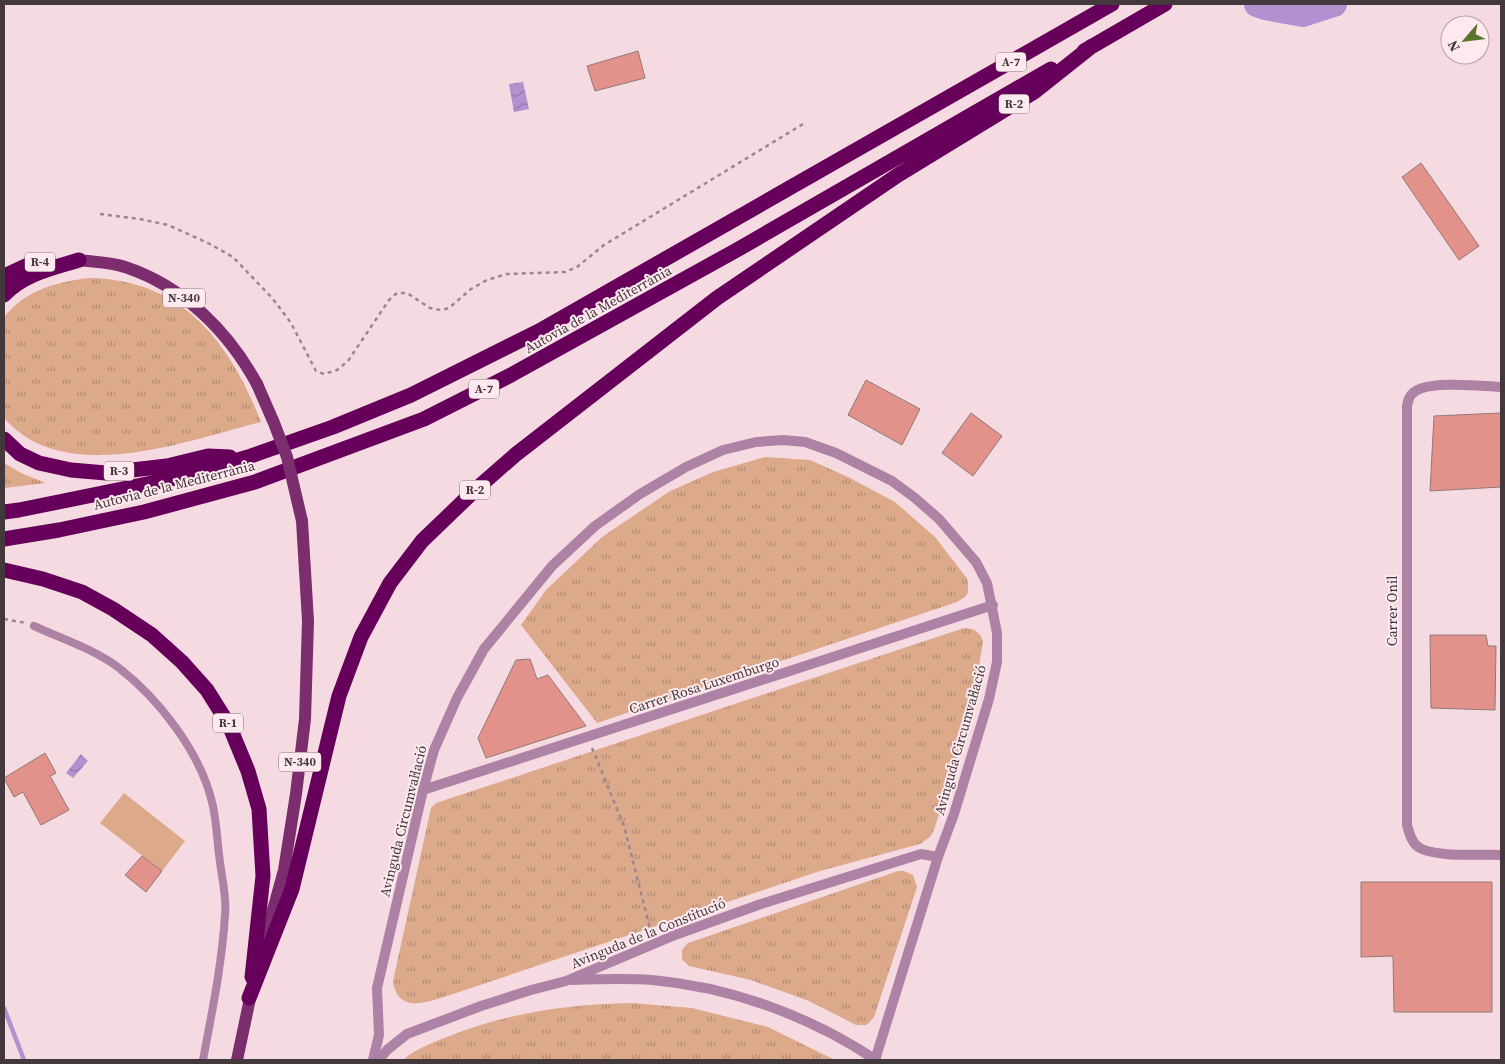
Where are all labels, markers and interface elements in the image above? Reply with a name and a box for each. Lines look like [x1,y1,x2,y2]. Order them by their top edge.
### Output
north arrow [1440,15,1490,65]
text: N [1442,37,1465,55]
road number: A-7 [996,52,1026,72]
road number: R-2 [999,95,1029,114]
road number: R-4 [25,252,55,272]
street label: Autovia de la Mediterrània [521,260,676,358]
road number: N-340 [163,288,205,308]
road number: A-7 [469,379,499,398]
street label: Autovia de la Mediterrània [91,455,258,515]
road number: R-3 [104,462,134,481]
road number: R-2 [460,480,490,500]
street label: Carrer Onil [1382,576,1402,646]
street label: Carrer Rosa Luxemburgo [626,651,782,719]
street label: Avinguda Circumval·lació [929,662,991,817]
road number: R-1 [213,714,243,732]
street label: Avinguda Circumval·lació [374,743,432,899]
road number: N-340 [279,752,321,772]
street label: Avinguda de la Constitució [568,893,729,973]

